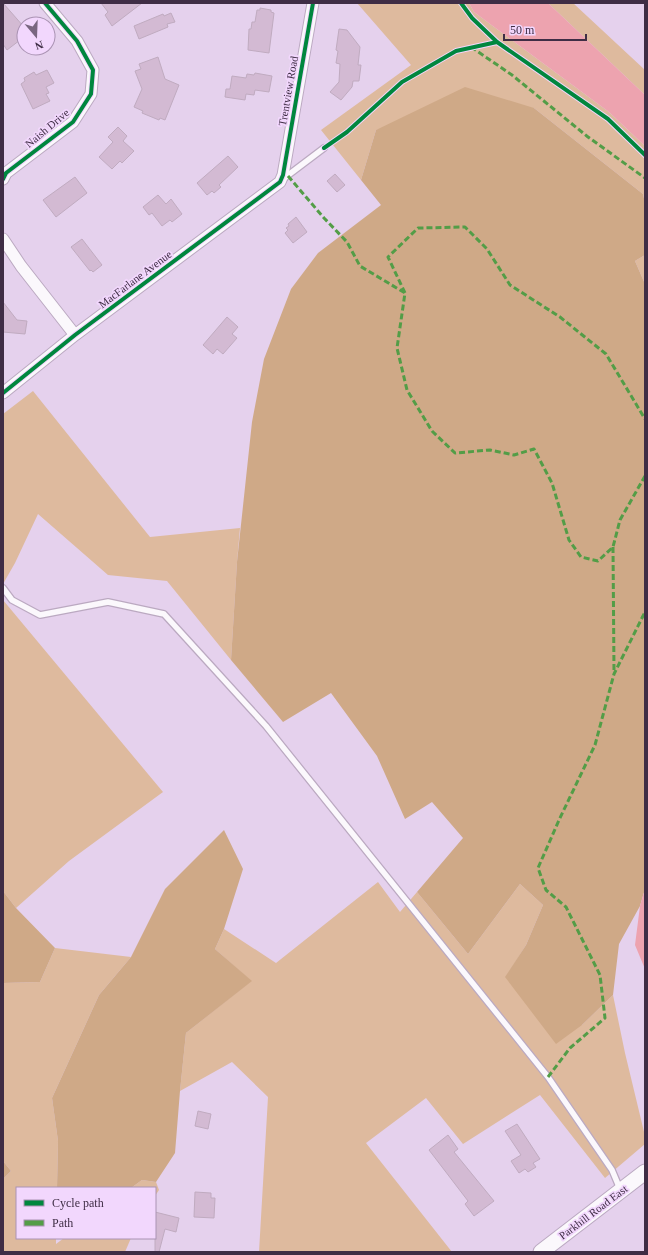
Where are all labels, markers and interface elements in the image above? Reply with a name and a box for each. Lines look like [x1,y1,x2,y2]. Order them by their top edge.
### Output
north arrow [16,16,56,56]
scale bar [504,16,586,42]
text: 50 m [510,23,535,37]
text: N [33,38,45,52]
street label: Trentview Road [276,55,300,127]
street label: Naish Drive [23,106,71,150]
street label: MacFarlane Avenue [96,248,174,310]
street label: Parkhill Road East [556,1182,630,1242]
legend [16,1187,156,1239]
text: Cycle path [52,1196,104,1210]
text: Path [52,1216,73,1230]

